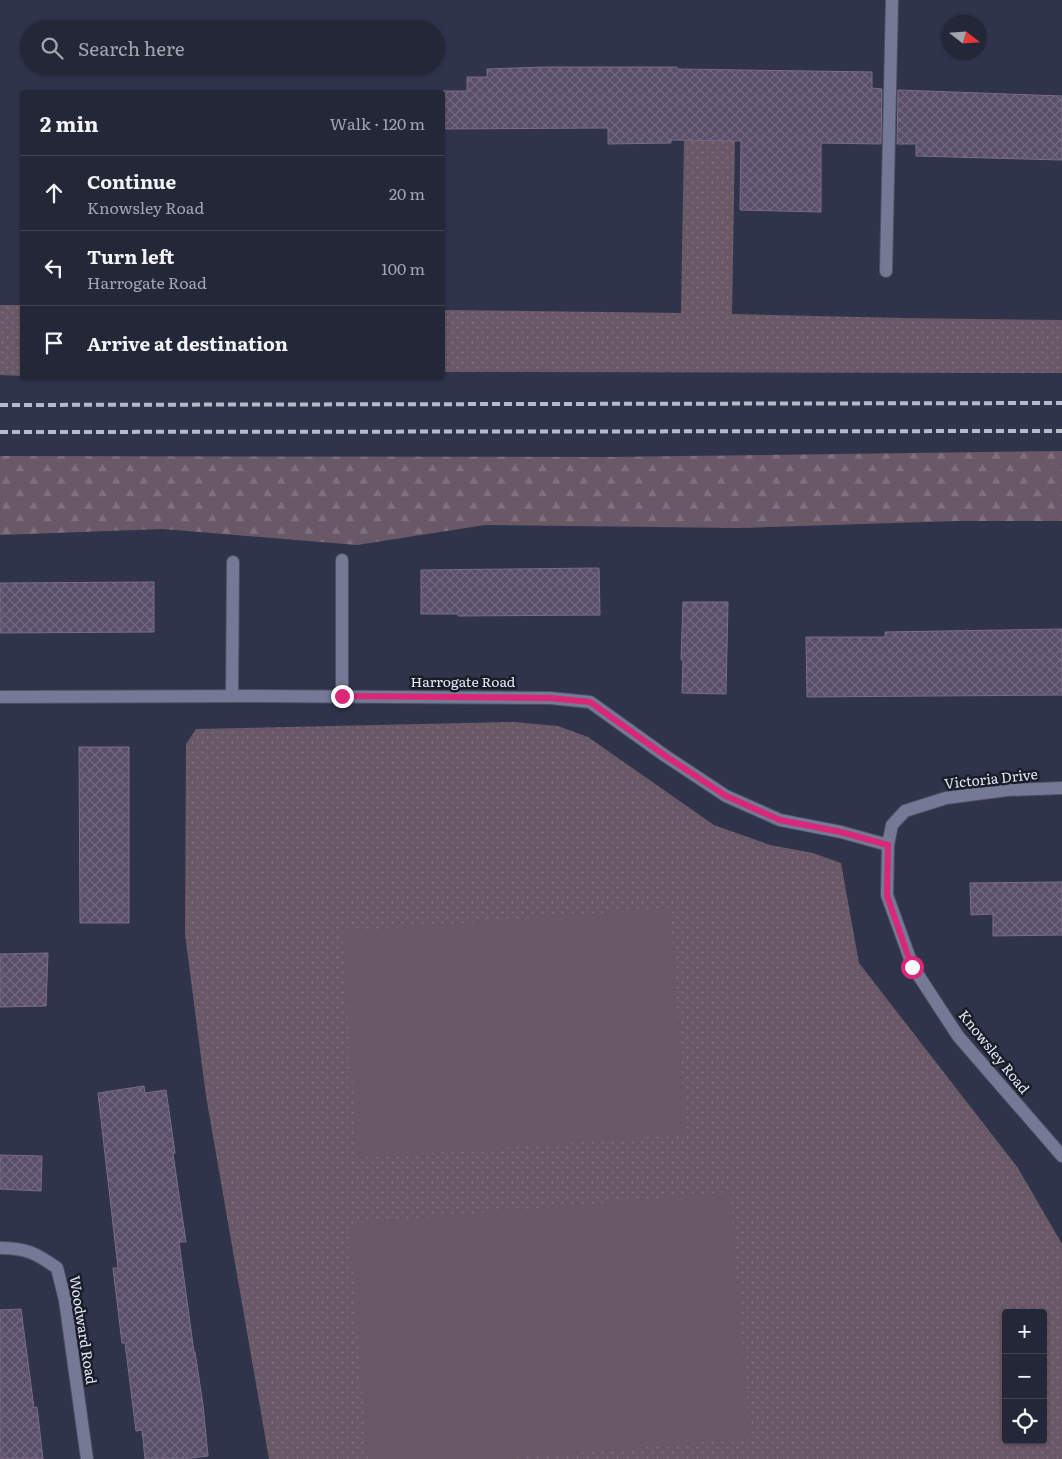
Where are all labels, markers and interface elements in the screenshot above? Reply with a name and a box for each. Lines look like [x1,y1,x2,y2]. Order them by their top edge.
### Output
north arrow [942,15,987,60]
search box [20,20,445,75]
icon: search [38,34,66,62]
text: Search here [78,34,185,62]
text: 2 min [40,107,99,138]
text: Walk · 120 m [330,111,425,135]
text: Continue [87,167,176,195]
icon: ahead [40,179,68,207]
text: 20 m [389,181,425,205]
text: Knowsley Road [87,195,204,219]
text: Turn left [87,242,174,270]
icon: left [40,254,68,282]
text: 100 m [381,256,425,280]
text: Harrogate Road [87,270,207,294]
icon: arrive [40,329,68,357]
text: Arrive at destination [87,329,288,357]
street label: Harrogate Road [411,671,516,691]
route end [331,685,354,708]
street label: Victoria Drive [943,763,1039,793]
route start [901,956,924,979]
street label: Knowsley Road [955,1005,1035,1098]
street label: Woodward Road [66,1274,103,1386]
map controls [1002,1309,1047,1444]
button: + [1002,1309,1047,1354]
button: − [1002,1354,1047,1399]
button: locate [1002,1399,1047,1444]

